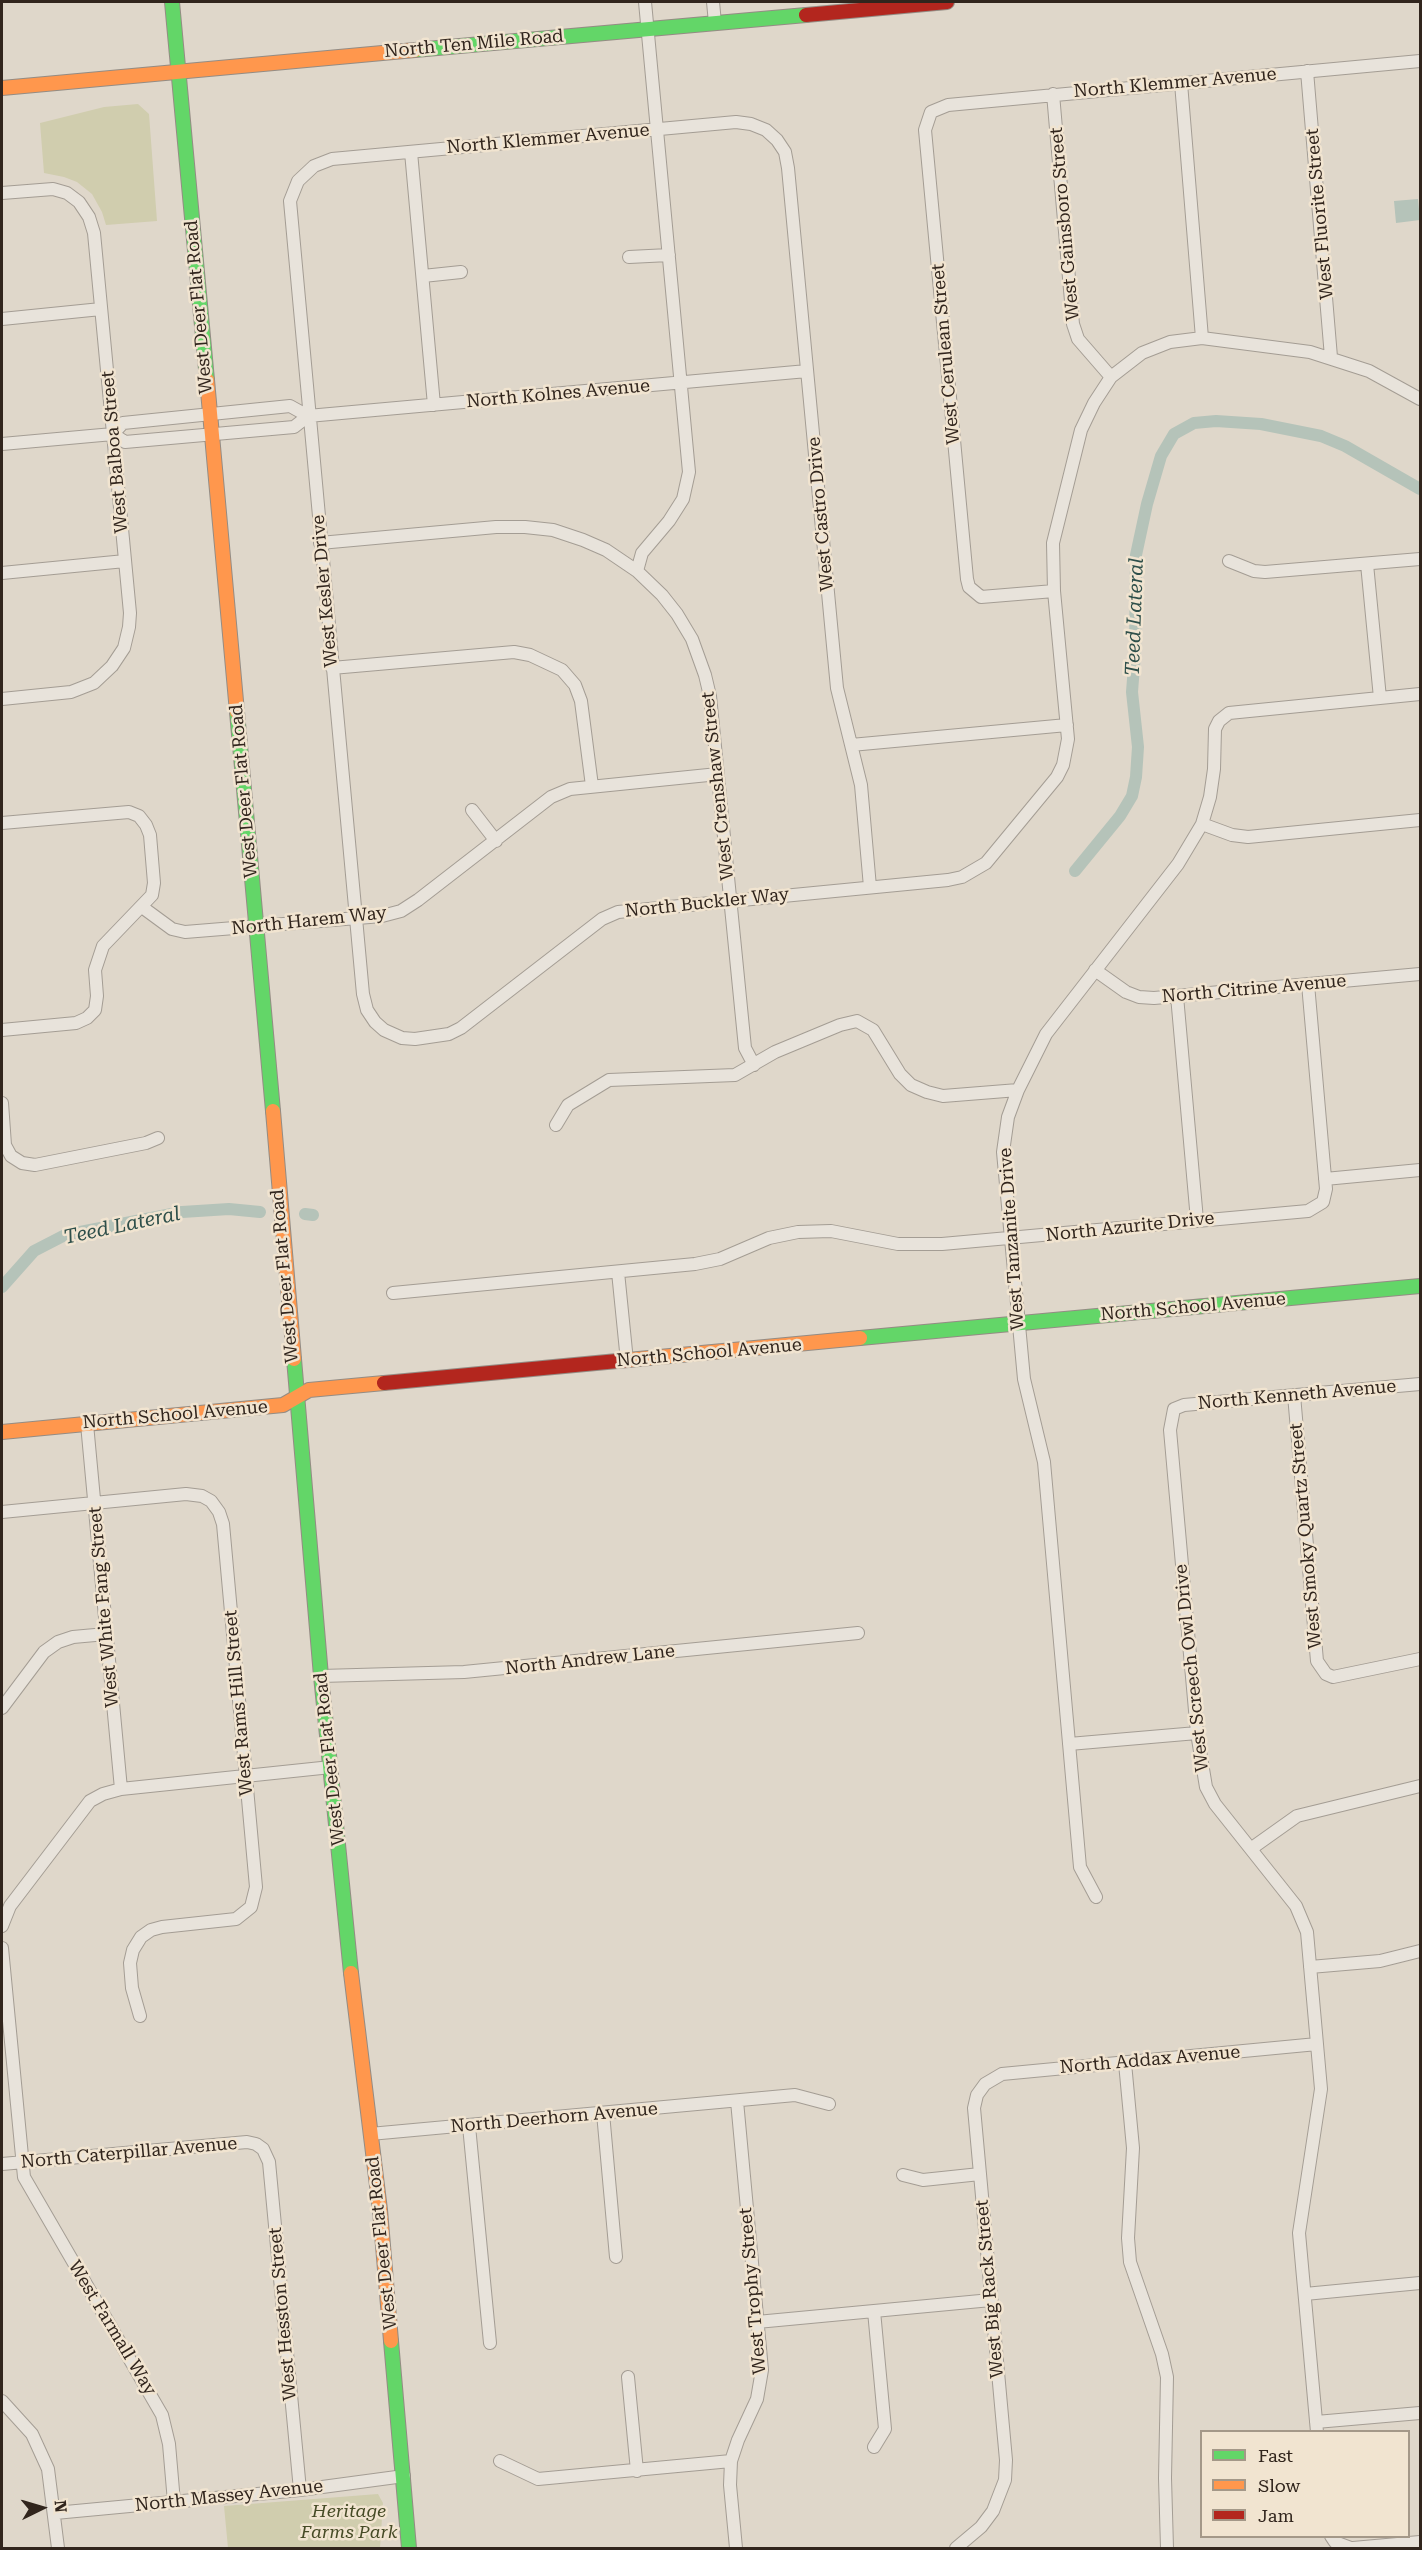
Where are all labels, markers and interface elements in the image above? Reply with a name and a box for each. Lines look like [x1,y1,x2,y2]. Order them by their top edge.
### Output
street label: North Ten Mile Road [383,25,565,63]
street label: North Klemmer Avenue [1073,63,1277,103]
street label: North Klemmer Avenue [446,119,650,159]
street label: West Gainsboro Street [1046,126,1084,322]
street label: West Fluorite Street [1302,128,1338,300]
street label: West Deer Flat Road [181,219,217,395]
street label: West Cerulean Street [927,263,965,445]
street label: West Balboa Street [97,370,133,534]
street label: North Kolnes Avenue [465,375,651,413]
street label: West Castro Drive [803,436,839,592]
street label: West Kesler Drive [308,514,342,668]
water label: Teed Lateral [1121,557,1149,677]
street label: West Crenshaw Street [697,691,739,881]
street label: West Deer Flat Road [226,703,262,879]
street label: North Buckler Way [624,884,790,922]
street label: North Harem Way [230,902,388,940]
street label: North Citrine Avenue [1161,970,1347,1008]
street label: West Tanzanite Drive [995,1147,1029,1331]
street label: West Deer Flat Road [267,1188,303,1364]
water label: Teed Lateral [62,1202,182,1250]
street label: North Azurite Drive [1045,1207,1215,1247]
street label: North School Avenue [1100,1288,1286,1326]
street label: North School Avenue [616,1334,802,1372]
street label: North Kenneth Avenue [1197,1376,1397,1414]
street label: North School Avenue [82,1396,268,1434]
street label: West Smoky Quartz Street [1285,1422,1327,1650]
street label: West White Fang Street [84,1506,124,1708]
street label: West Screech Owl Drive [1170,1563,1214,1773]
street label: West Rams Hill Street [220,1609,258,1797]
street label: North Andrew Lane [504,1640,676,1680]
street label: West Deer Flat Road [310,1671,350,1847]
street label: North Addax Avenue [1059,2041,1241,2079]
street label: North Deerhorn Avenue [450,2098,658,2138]
street label: North Caterpillar Avenue [20,2133,238,2173]
street label: West Deer Flat Road [362,2155,402,2331]
street label: West Big Rack Street [971,2199,1009,2379]
street label: West Trophy Street [735,2207,771,2375]
street label: West Hesston Street [265,2226,301,2402]
street label: West Farmall Way [63,2257,161,2399]
legend [1200,2430,1410,2538]
text: Fast [1258,2445,1293,2466]
street label: North Massey Avenue [134,2475,324,2517]
text: Slow [1258,2475,1300,2496]
north arrow [12,2478,72,2538]
text: N [50,2499,70,2513]
park label: Heritage Farms Park [301,2501,397,2544]
text: Jam [1258,2505,1294,2526]

